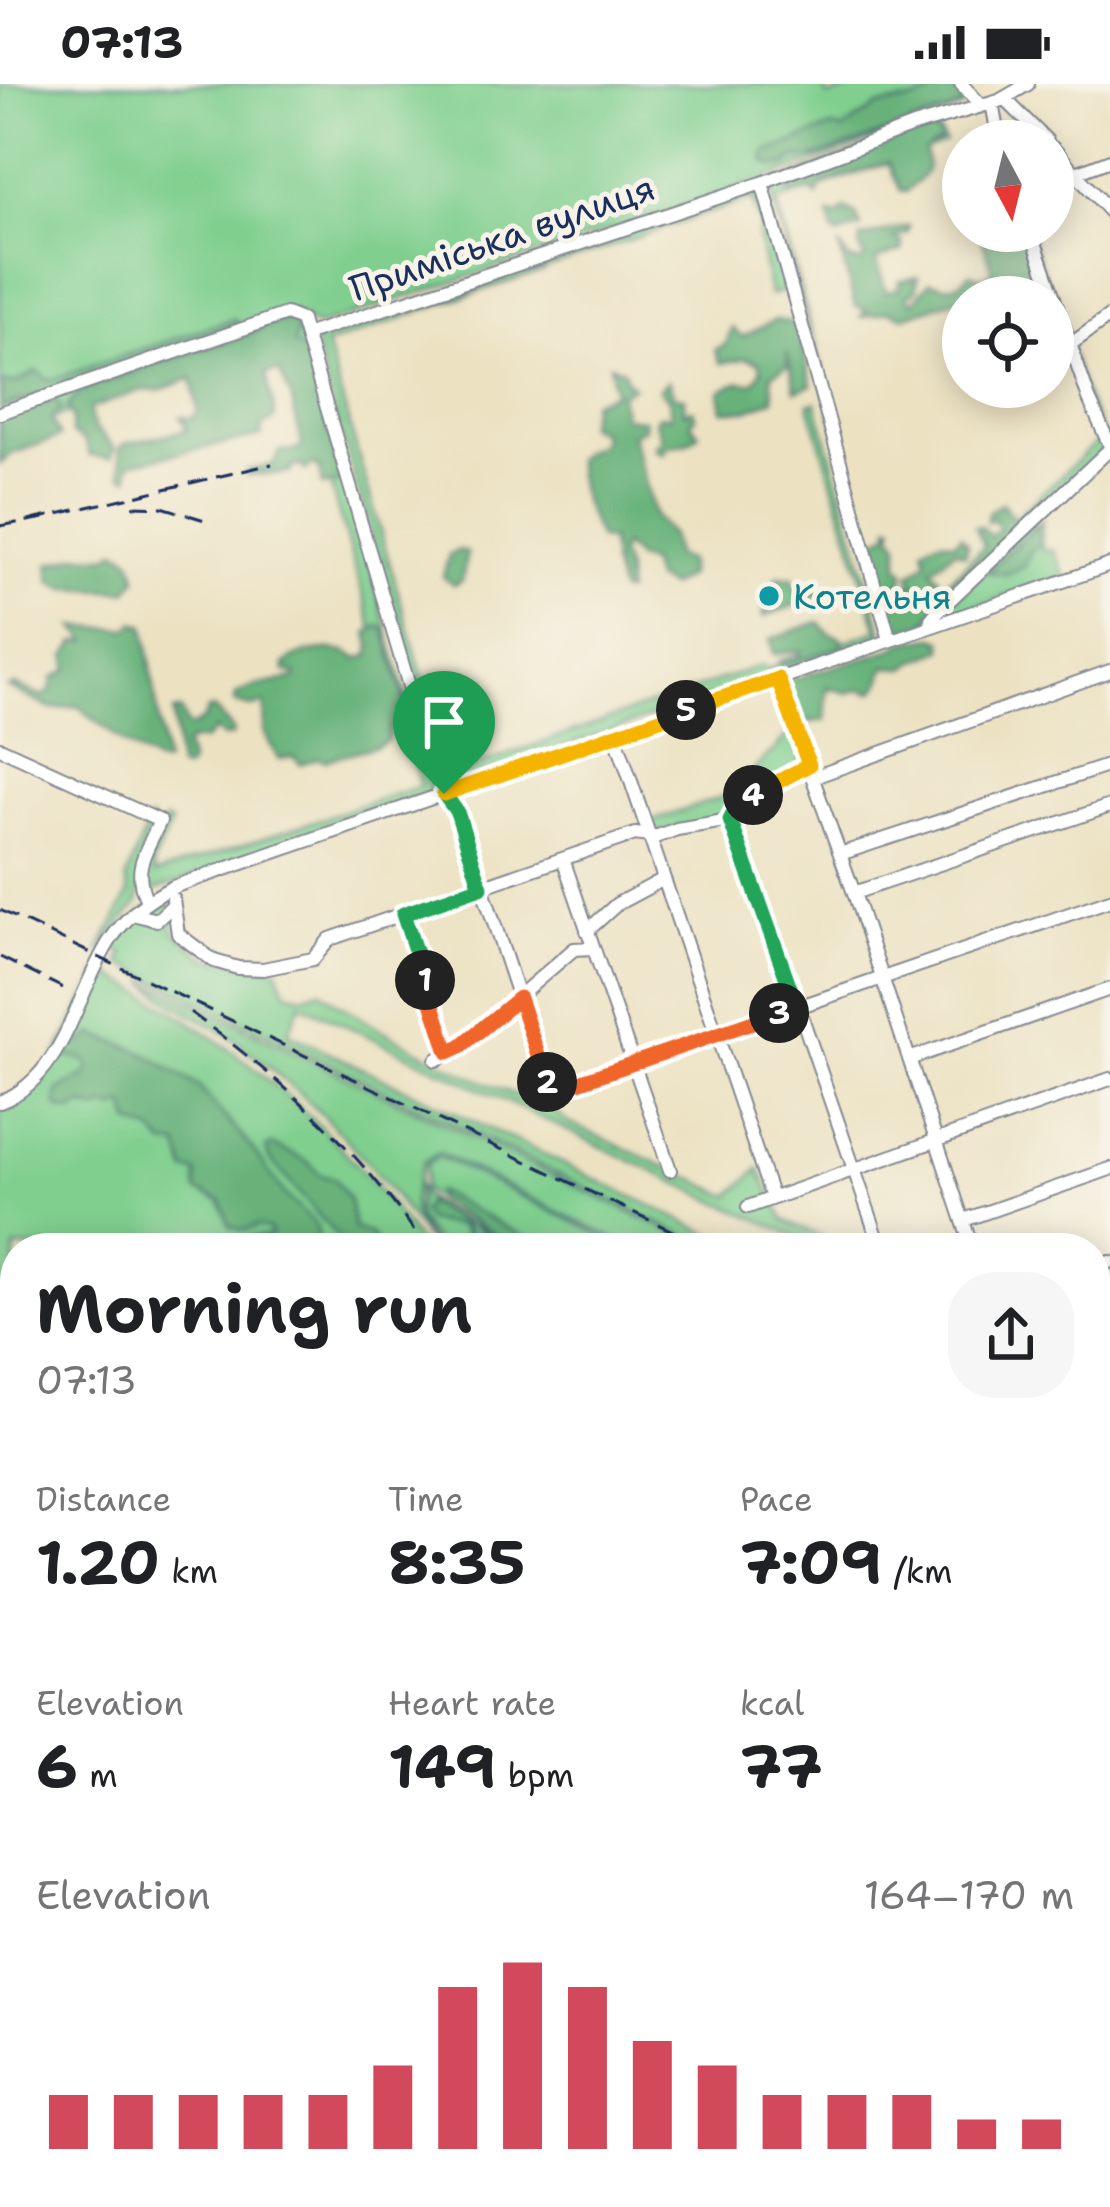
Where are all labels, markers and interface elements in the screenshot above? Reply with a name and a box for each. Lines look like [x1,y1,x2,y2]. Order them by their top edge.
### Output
text: 07:13 [60,12,184,72]
north arrow [942,120,1074,252]
map controls [942,120,1074,408]
street label: Приміська вулиця [343,163,661,313]
button: locate [942,276,1074,408]
place label: Котельня [793,572,952,621]
marker: Котельня [756,583,782,609]
pin [393,671,495,794]
pin: 5 [656,680,716,740]
text: 5 [676,687,696,732]
icon: arrive [411,689,477,755]
pin: 4 [723,765,783,825]
text: 4 [741,772,765,817]
pin: 1 [395,950,455,1010]
text: 1 [417,957,433,1002]
pin: 3 [749,983,809,1043]
text: 3 [767,990,791,1035]
pin: 2 [517,1052,577,1112]
text: 2 [535,1059,559,1104]
text: Morning run [36,1265,472,1353]
button: share [948,1272,1074,1398]
text: 07:13 [36,1354,137,1406]
text: Distance [36,1477,171,1522]
text: Time [388,1477,464,1522]
text: Pace [740,1477,813,1522]
text: 1.20 [36,1522,160,1602]
text: 8:35 [388,1522,526,1602]
text: 7:09 [740,1522,882,1602]
text: km [160,1549,218,1594]
text: /km [882,1549,952,1594]
text: Elevation [36,1681,184,1726]
text: Heart rate [388,1681,556,1726]
text: kcal [740,1681,804,1726]
text: 6 [36,1726,78,1806]
text: 149 [388,1726,496,1806]
text: 77 [740,1726,822,1806]
text: m [78,1753,118,1798]
text: bpm [496,1753,574,1798]
text: Elevation [36,1869,211,1921]
text: 164–170 m [864,1869,1074,1921]

